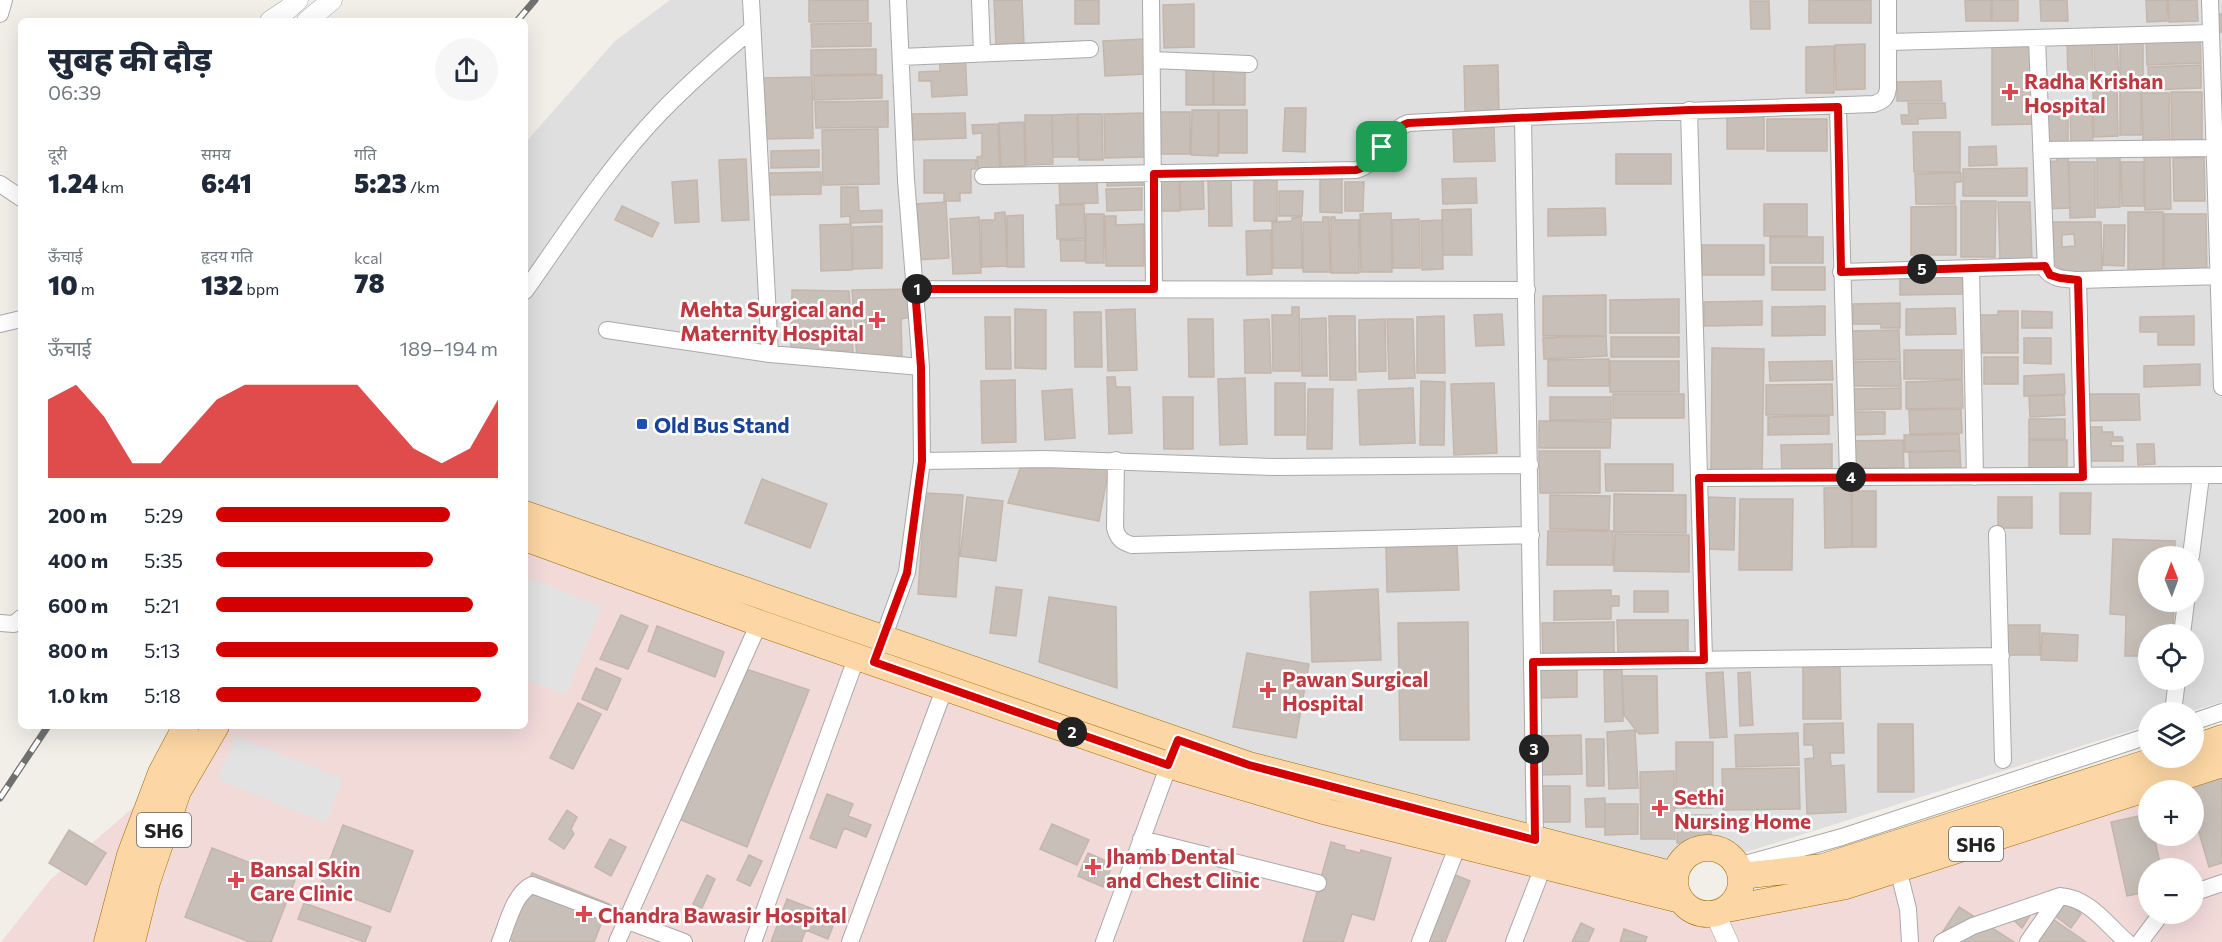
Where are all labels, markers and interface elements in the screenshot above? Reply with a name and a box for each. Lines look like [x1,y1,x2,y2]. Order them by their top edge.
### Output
text: सुबह की दौड़ [48,37,212,78]
button: share [435,38,498,101]
place label: Radha Krishan Hospital [2024,68,2163,117]
text: 06:39 [48,80,101,104]
marker: Radha Krishan Hospital [2001,83,2019,101]
pin [1356,121,1407,172]
icon: arrive [1365,130,1398,163]
text: दूरी [48,144,67,163]
text: समय [201,144,231,163]
text: गति [354,144,376,163]
text: 1.24 [48,167,98,198]
text: 6:41 [201,167,252,198]
text: 5:23 [354,167,407,198]
text: km [98,177,124,196]
text: /km [407,177,440,196]
text: ऊँचाई [48,246,83,265]
text: हृदय गति [201,246,253,265]
text: kcal [354,248,383,267]
pin: 5 [1907,254,1937,284]
text: 5 [1917,259,1927,278]
text: 78 [354,267,385,298]
text: 10 [48,269,78,300]
text: 132 [201,269,243,300]
pin: 1 [902,274,932,304]
text: m [78,279,95,298]
text: bpm [243,279,279,298]
text: 1 [913,279,921,298]
place label: Mehta Surgical and Maternity Hospital [680,296,864,345]
marker: Mehta Surgical and Maternity Hospital [868,311,886,329]
text: ऊँचाई [48,336,91,360]
text: 189–194 m [399,336,498,360]
place label: Old Bus Stand [654,412,790,437]
marker: Old Bus Stand [635,417,649,431]
pin: 4 [1836,462,1866,492]
text: 4 [1846,467,1856,486]
text: 200 m [48,503,107,527]
text: 5:29 [144,503,183,527]
north arrow [2138,546,2204,612]
map controls [2138,546,2204,924]
text: 400 m [48,548,108,572]
text: 5:35 [144,548,183,572]
text: 600 m [48,593,108,617]
text: 5:21 [144,593,180,617]
button: locate [2138,624,2204,690]
text: 800 m [48,638,108,662]
text: 5:13 [144,638,180,662]
place label: Pawan Surgical Hospital [1282,666,1428,715]
marker: Pawan Surgical Hospital [1259,681,1277,699]
text: 1.0 km [48,683,108,707]
text: 5:18 [144,683,181,707]
button: layers [2138,702,2204,768]
pin: 2 [1057,717,1087,747]
text: 2 [1067,722,1077,741]
pin: 3 [1519,734,1549,764]
text: 3 [1529,739,1539,758]
button: + [2138,780,2204,846]
place label: Sethi Nursing Home [1674,784,1811,833]
marker: Sethi Nursing Home [1651,799,1669,817]
road number: SH6 [137,813,191,847]
road number: SH6 [1949,827,2003,861]
place label: Jhamb Dental and Chest Clinic [1106,843,1260,892]
place label: Bansal Skin Care Clinic [250,856,360,905]
marker: Jhamb Dental and Chest Clinic [1084,858,1102,876]
button: − [2138,858,2204,924]
marker: Bansal Skin Care Clinic [227,871,245,889]
place label: Chandra Bawasir Hospital [598,902,847,927]
marker: Chandra Bawasir Hospital [575,905,593,923]

